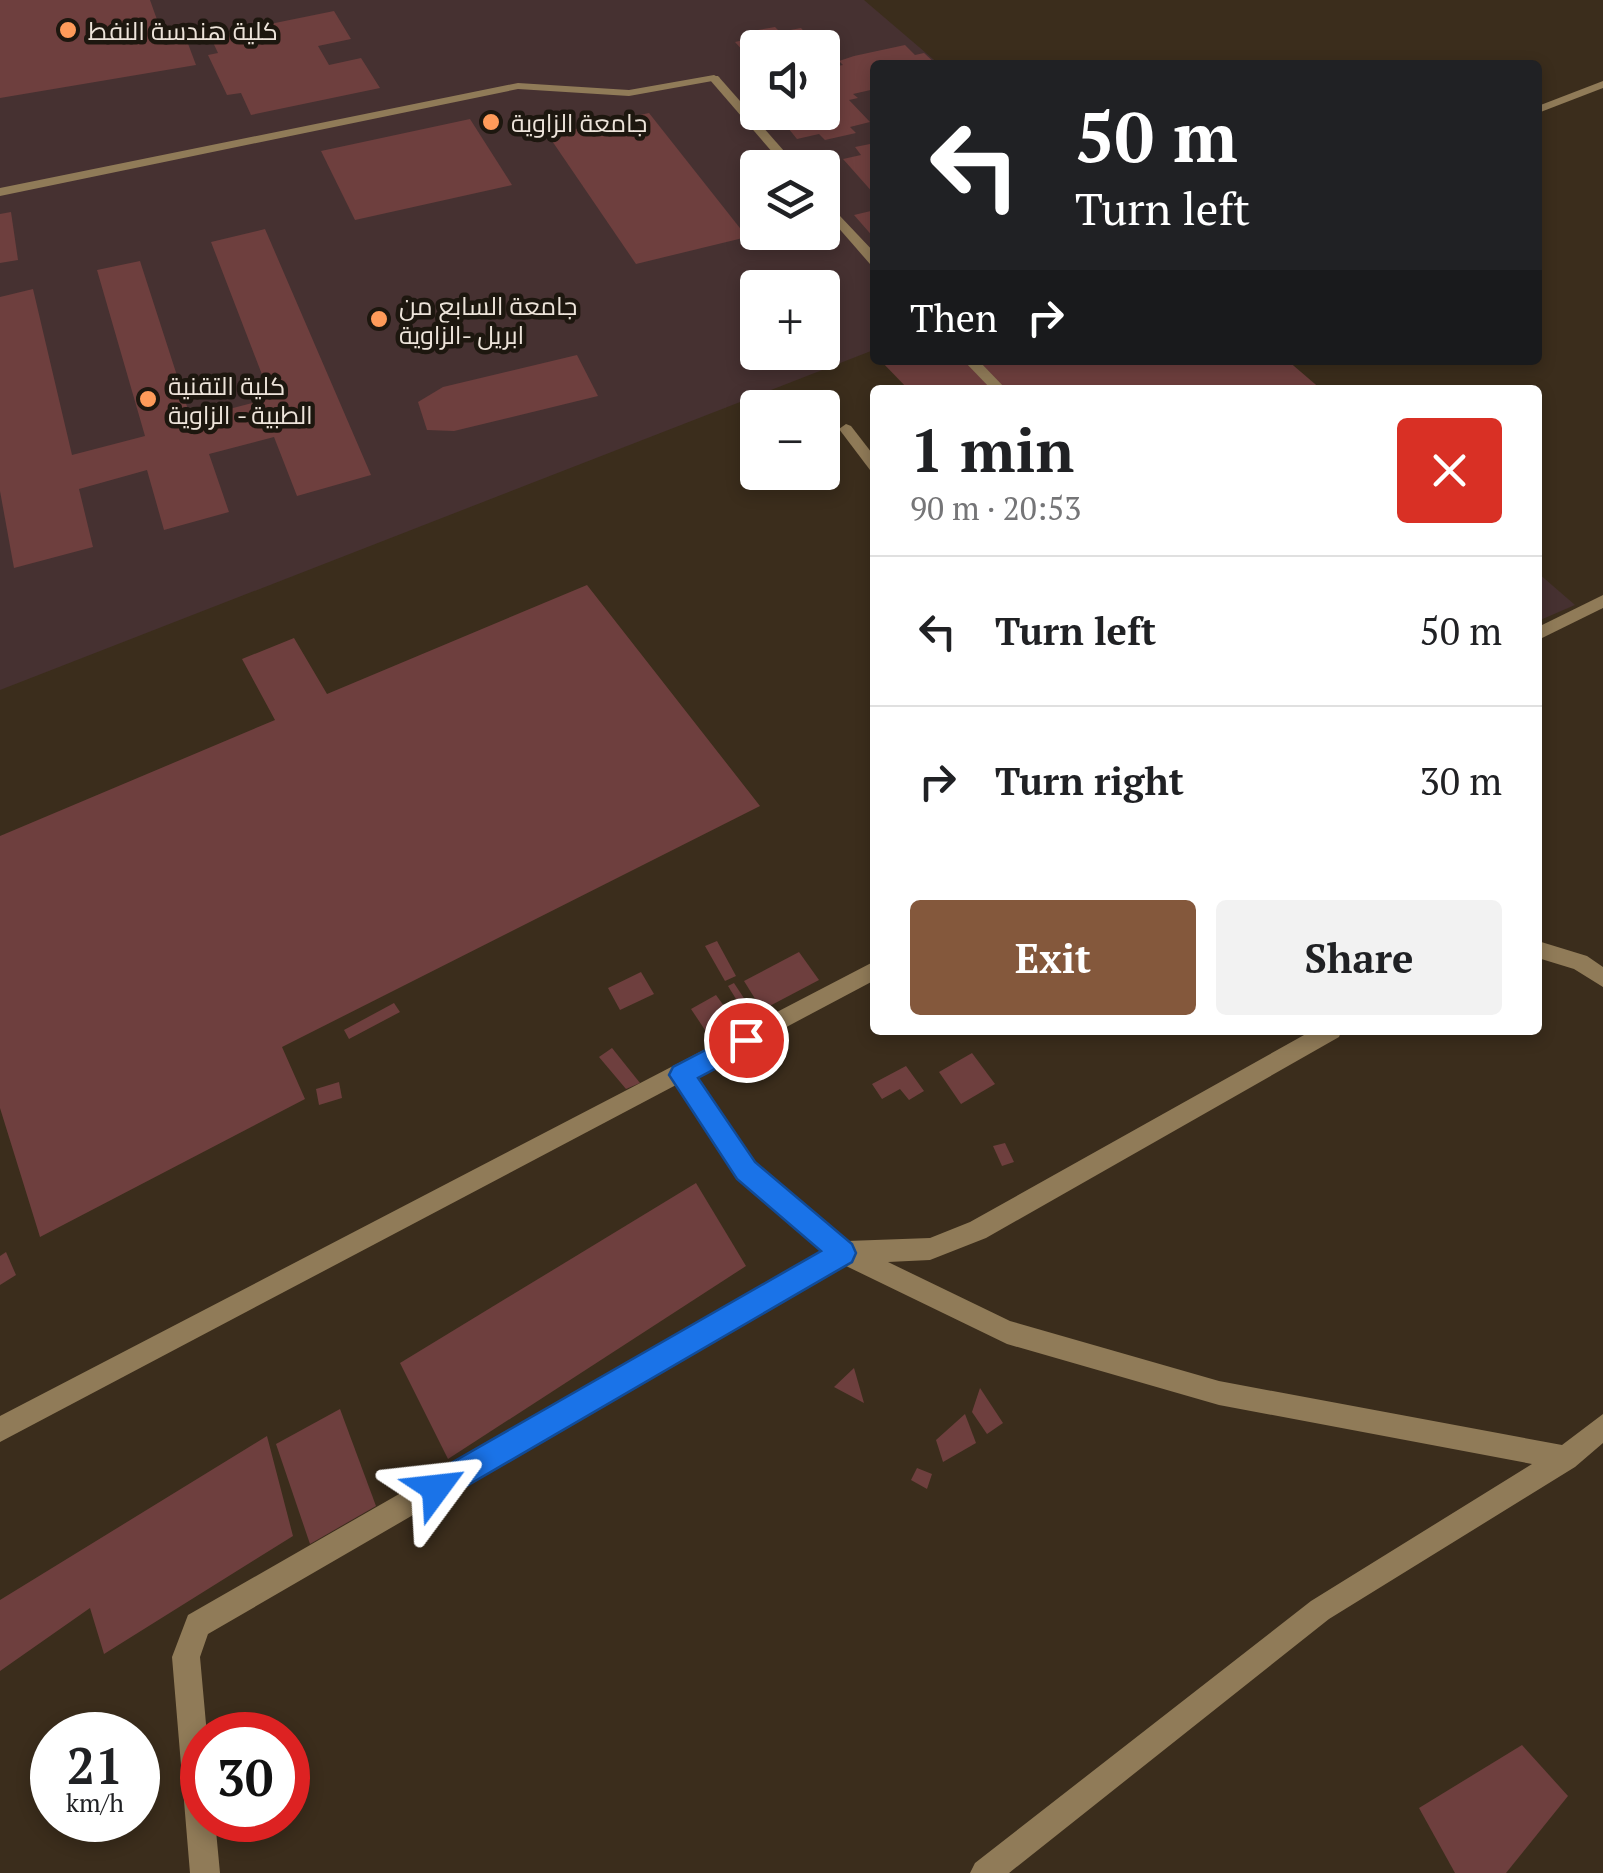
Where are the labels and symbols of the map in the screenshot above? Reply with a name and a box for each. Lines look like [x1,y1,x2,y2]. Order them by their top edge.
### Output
place label: كلية هندسة النفط [88,14,278,47]
marker: كلية هندسة النفط [57,19,79,41]
place label: جامعة الزاوية [511,106,647,139]
marker: جامعة الزاوية [480,111,502,133]
place label: جامعة السابع من ابريل -الزاوية [399,289,577,351]
marker: جامعة السابع من ابريل -الزاوية [368,308,390,330]
place label: كلية التقنية الطبية - الزاوية [168,369,313,431]
marker: كلية التقنية الطبية - الزاوية [137,388,159,410]
pin [704,998,789,1083]
position arrow [384,1436,488,1540]
speed limit sign: 30 [180,1712,310,1842]

